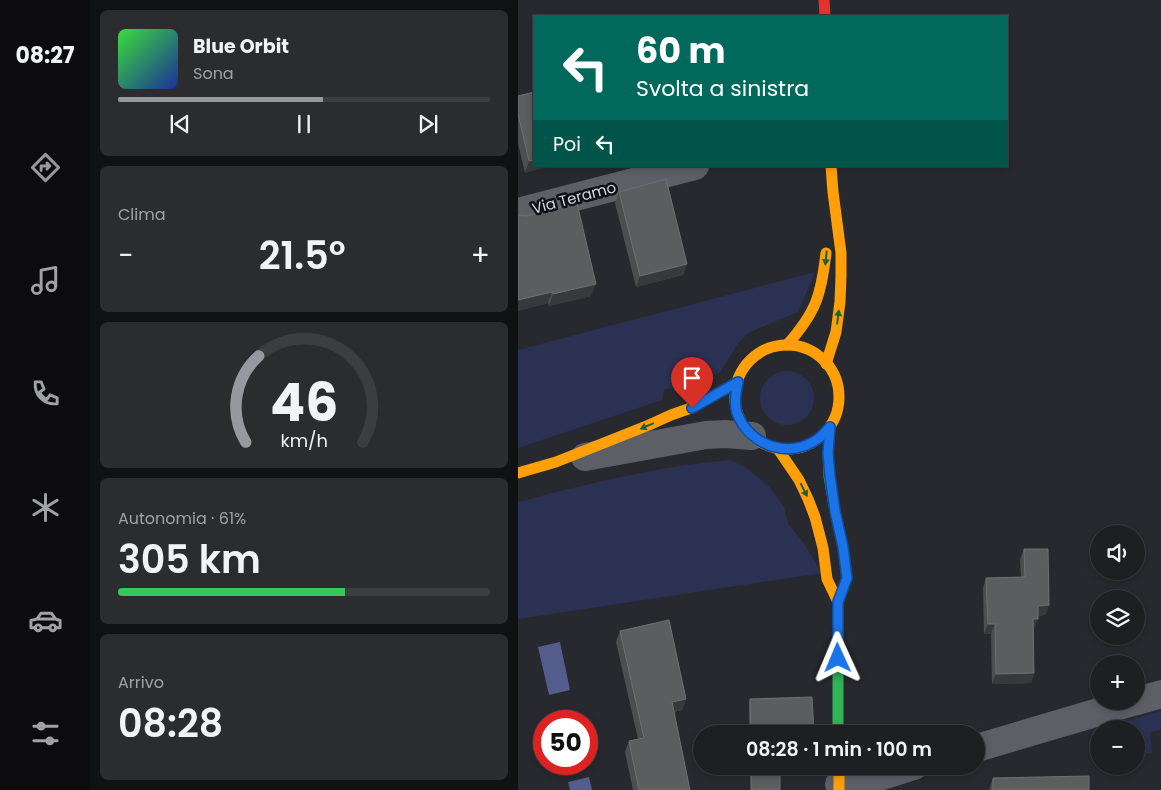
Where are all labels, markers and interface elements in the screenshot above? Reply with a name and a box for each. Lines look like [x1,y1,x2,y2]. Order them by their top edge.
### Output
text: 60 m [636,26,726,75]
text: Blue Orbit [193,33,289,60]
icon: left [553,35,618,100]
text: 08:27 [15,40,75,71]
text: Sona [193,62,234,85]
text: Svolta a sinistra [636,73,809,104]
icon: previous [166,110,194,138]
icon: pause [290,110,318,138]
icon: next [414,110,442,138]
icon: left [591,130,619,158]
text: Poi [553,131,581,158]
icon: directions [28,150,63,185]
street label: Via Teramo [530,176,618,219]
text: Clima [118,203,166,226]
text: 21.5° [259,229,346,282]
text: − [118,236,133,275]
text: + [471,236,490,275]
one-way arrow [821,250,829,266]
icon: music [28,263,63,298]
one-way arrow [834,308,842,324]
pin [671,357,713,408]
icon: arrive [678,364,706,392]
text: 46 [270,366,338,439]
icon: phone [28,376,63,411]
one-way arrow [640,423,654,431]
text: km/h [280,428,328,453]
one-way arrow [800,483,808,497]
icon: climate [28,490,63,525]
text: Autonomia · 61% [118,507,246,530]
map controls [1090,525,1145,775]
button: sound [1090,525,1145,580]
text: 305 km [118,533,261,586]
button: layers [1090,590,1145,645]
icon: car [28,603,63,638]
position arrow [811,631,863,683]
button: + [1090,655,1145,710]
text: Arrivo [118,671,164,694]
text: 08:28 [118,697,223,750]
speed limit sign: 50 [533,710,598,775]
icon: filters [28,716,63,751]
button: − [1090,720,1145,775]
text: 08:28 · 1 min · 100 m [746,736,932,763]

